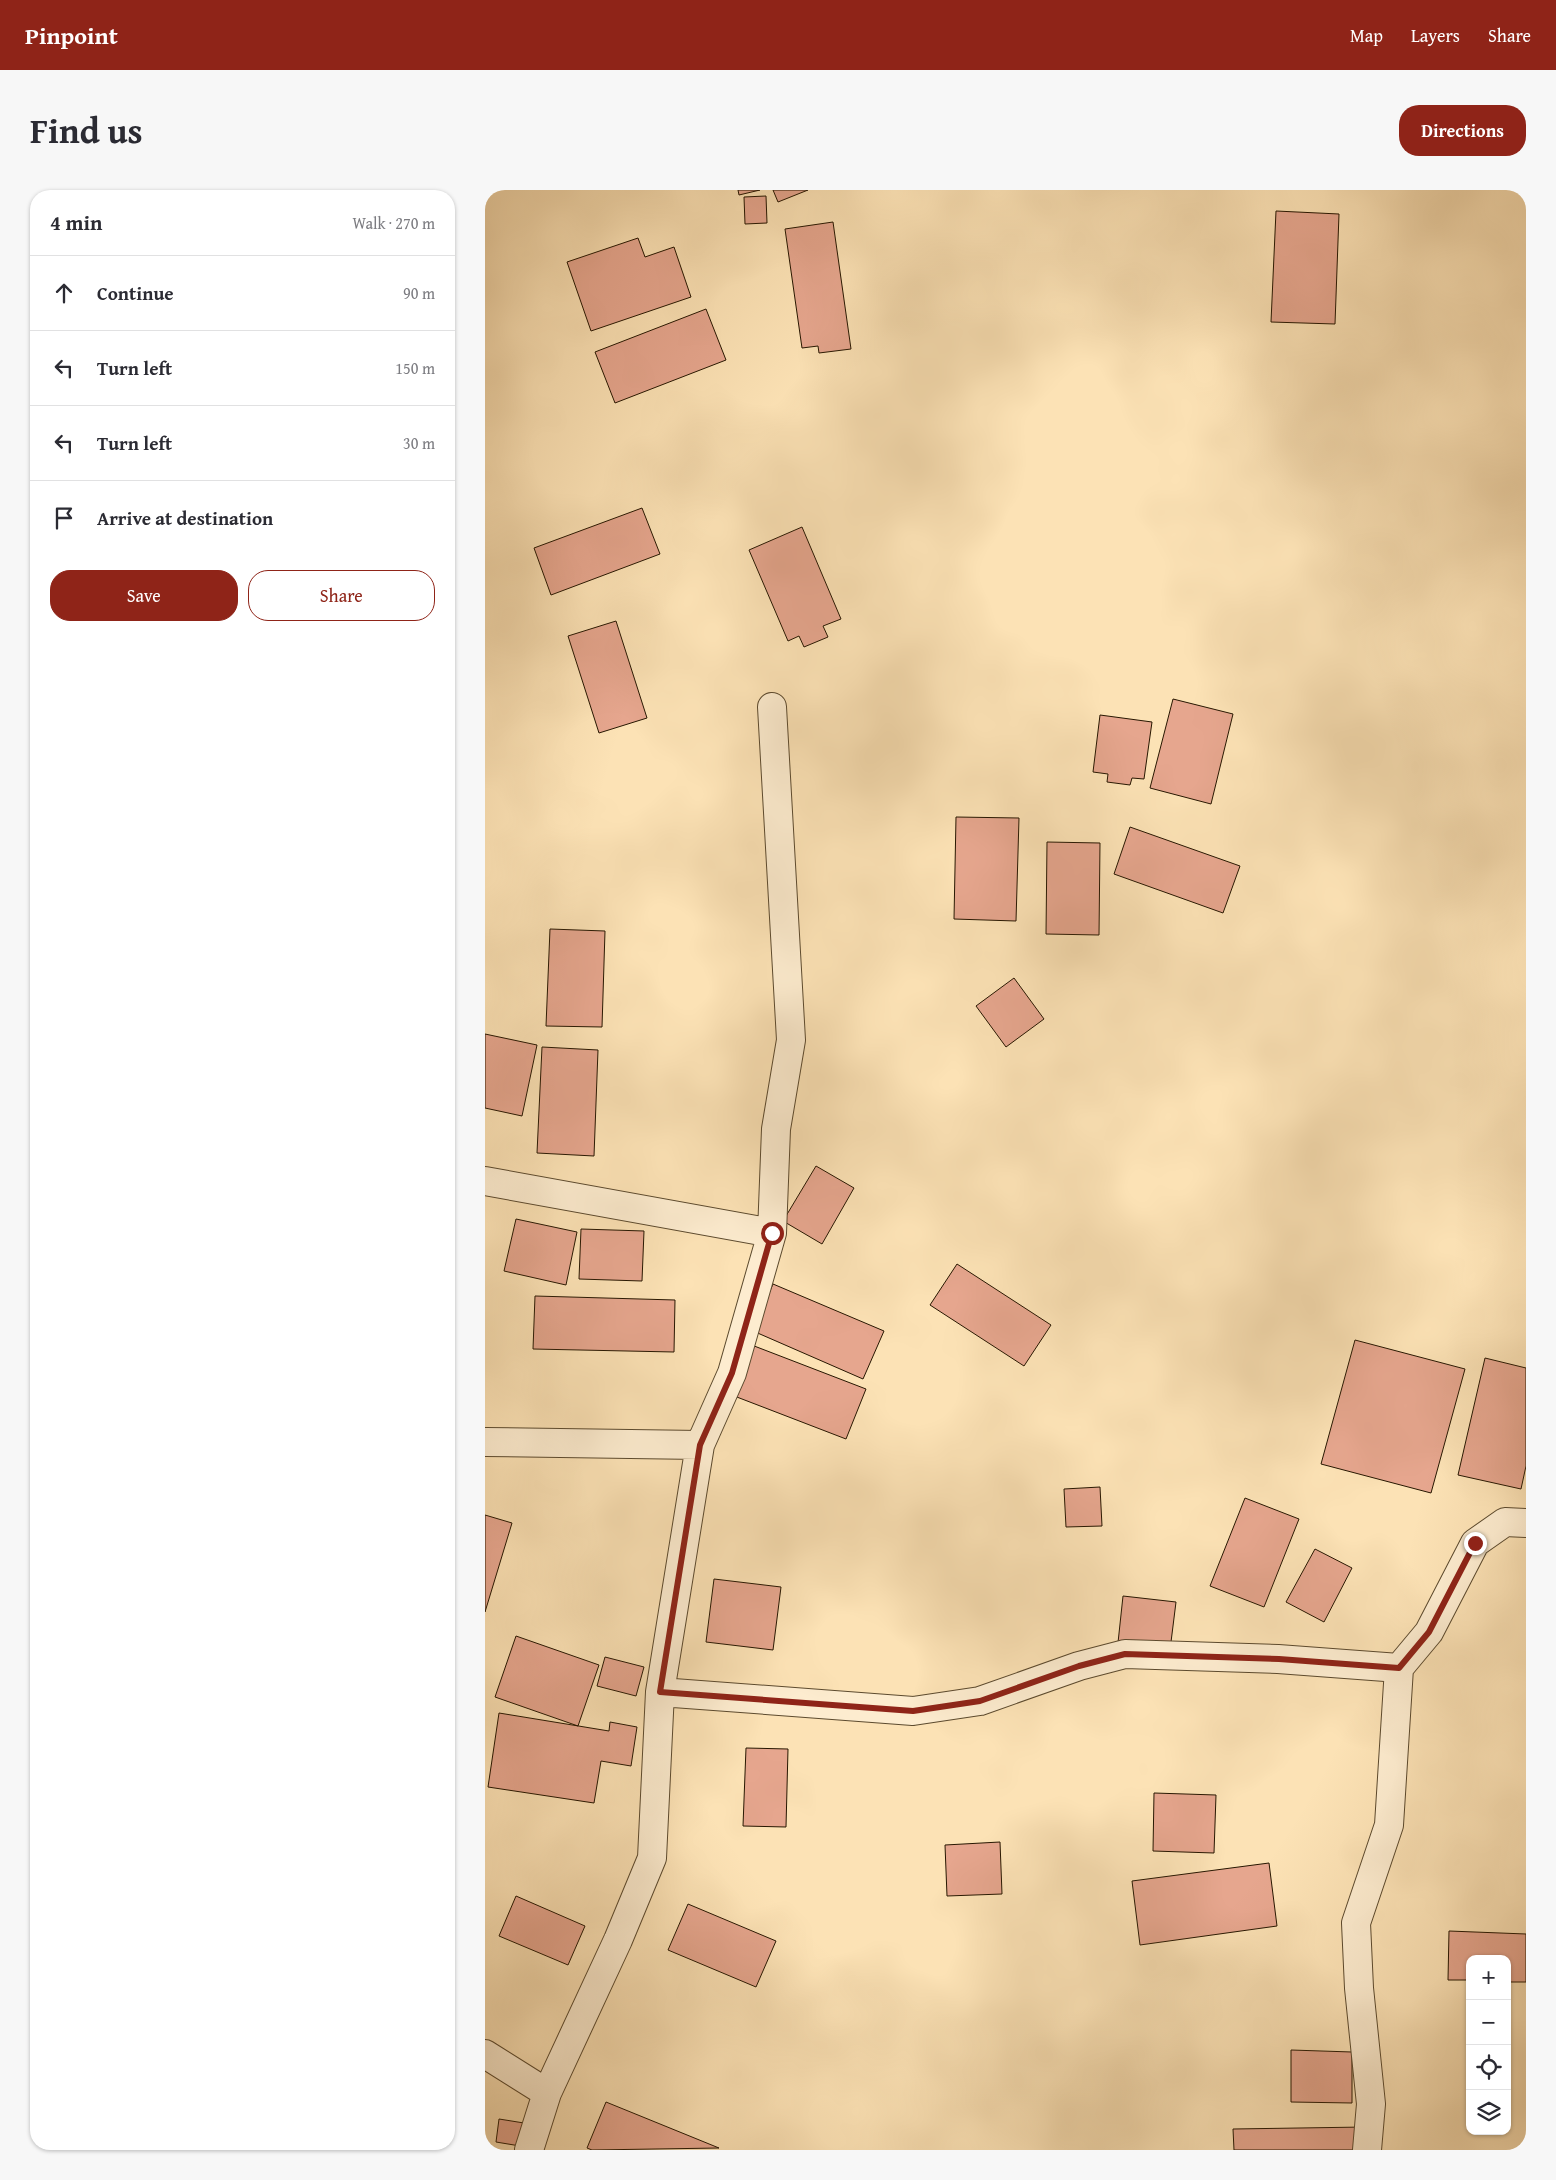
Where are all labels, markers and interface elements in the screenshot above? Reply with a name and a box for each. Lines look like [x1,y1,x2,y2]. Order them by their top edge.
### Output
text: Pinpoint [25,18,118,53]
text: Map [1350,22,1383,49]
text: Layers [1411,22,1460,49]
text: Share [1488,22,1531,49]
text: Find us [30,105,143,156]
button: Directions [1399,105,1526,156]
text: 4 min [50,207,102,238]
text: Walk · 270 m [352,211,435,235]
icon: ahead [50,279,78,307]
text: Continue [97,279,174,307]
text: 90 m [403,281,435,305]
icon: left [50,354,78,382]
text: Turn left [97,354,172,382]
text: 150 m [395,356,435,380]
icon: left [50,429,78,457]
text: Turn left [97,429,172,457]
text: 30 m [403,431,435,455]
icon: arrive [50,504,78,532]
text: Arrive at destination [97,504,273,532]
button: Save [50,570,238,621]
button: Share [248,570,435,621]
route start [761,1222,784,1245]
route end [1464,1532,1487,1555]
map controls [1466,1955,1511,2135]
button: + [1466,1955,1511,2000]
button: − [1466,2000,1511,2045]
button: locate [1466,2045,1511,2090]
button: layers [1466,2090,1511,2135]

